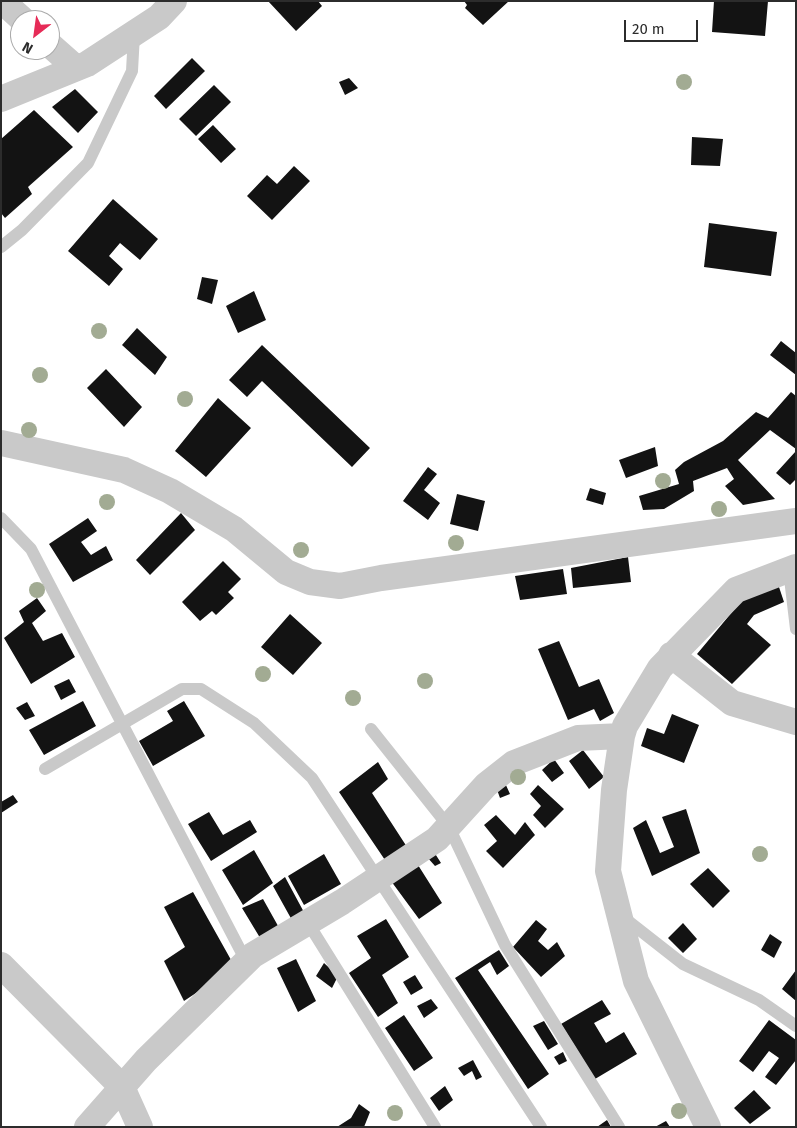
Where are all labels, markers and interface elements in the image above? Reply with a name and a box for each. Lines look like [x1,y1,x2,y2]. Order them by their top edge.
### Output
north arrow [10,10,60,60]
scale bar [627,10,701,42]
text: 20 m [632,20,665,38]
text: N [19,38,36,57]

